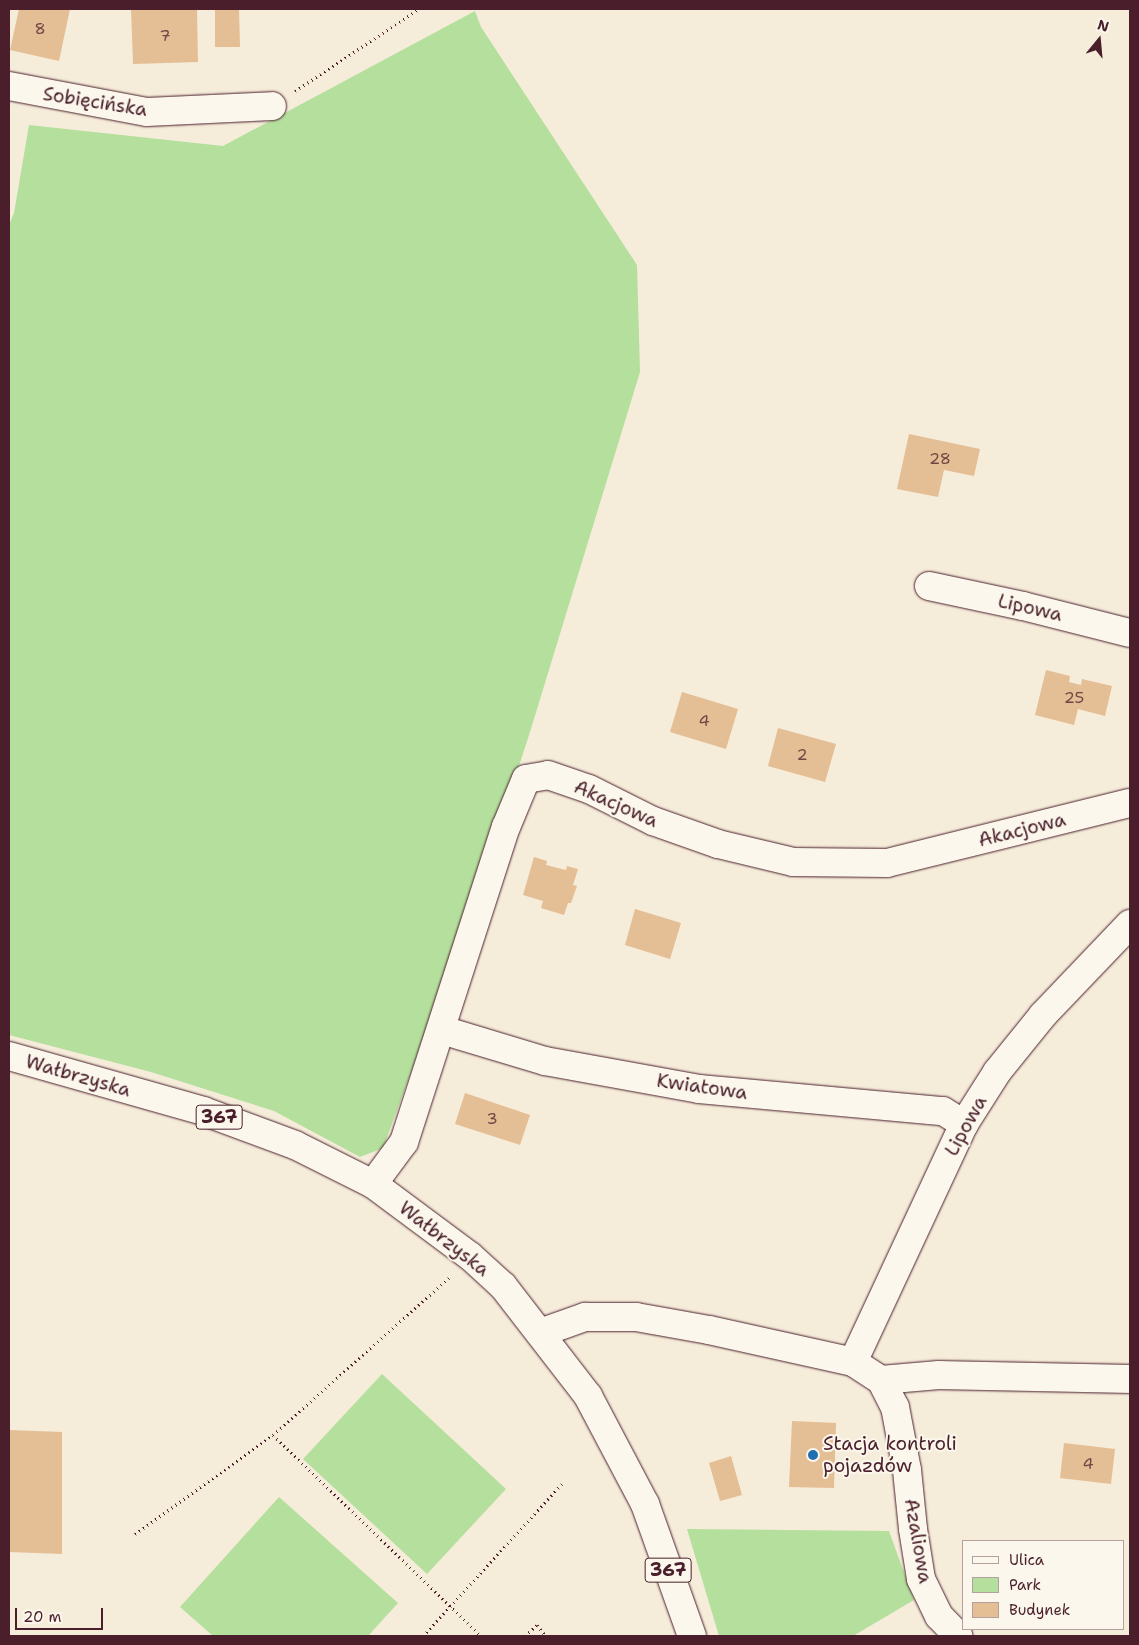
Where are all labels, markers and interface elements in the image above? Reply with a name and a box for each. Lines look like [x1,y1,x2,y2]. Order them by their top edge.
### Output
north arrow [1074,15,1124,65]
text: N [1095,15,1111,36]
house number: 8 [34,19,46,39]
house number: 7 [159,26,171,46]
street label: Sobięcińska [41,83,149,121]
house number: 28 [929,449,951,469]
street label: Lipowa [996,590,1064,626]
house number: 25 [1064,688,1084,708]
house number: 4 [698,711,710,731]
house number: 2 [796,745,808,765]
street label: Akacjowa [571,775,661,833]
street label: Akacjowa [976,808,1068,852]
street label: Wałbrzyska [23,1050,133,1102]
street label: Kwiatowa [655,1069,749,1105]
street label: Lipowa [940,1092,992,1160]
road number: 367 [195,1102,243,1132]
house number: 3 [486,1109,498,1129]
street label: Wałbrzyska [394,1197,494,1281]
place label: Stacja kontroli pojazdów [823,1433,957,1477]
marker: Stacja kontroli pojazdów [807,1449,819,1461]
house number: 4 [1082,1454,1094,1474]
street label: Azaliowa [899,1497,937,1585]
legend [962,1540,1124,1630]
text: Ulica [1009,1550,1044,1570]
road number: 367 [644,1554,692,1586]
text: Park [1009,1575,1041,1595]
scale bar [18,1598,105,1630]
text: Budynek [1009,1600,1070,1620]
text: 20 m [23,1607,62,1627]

